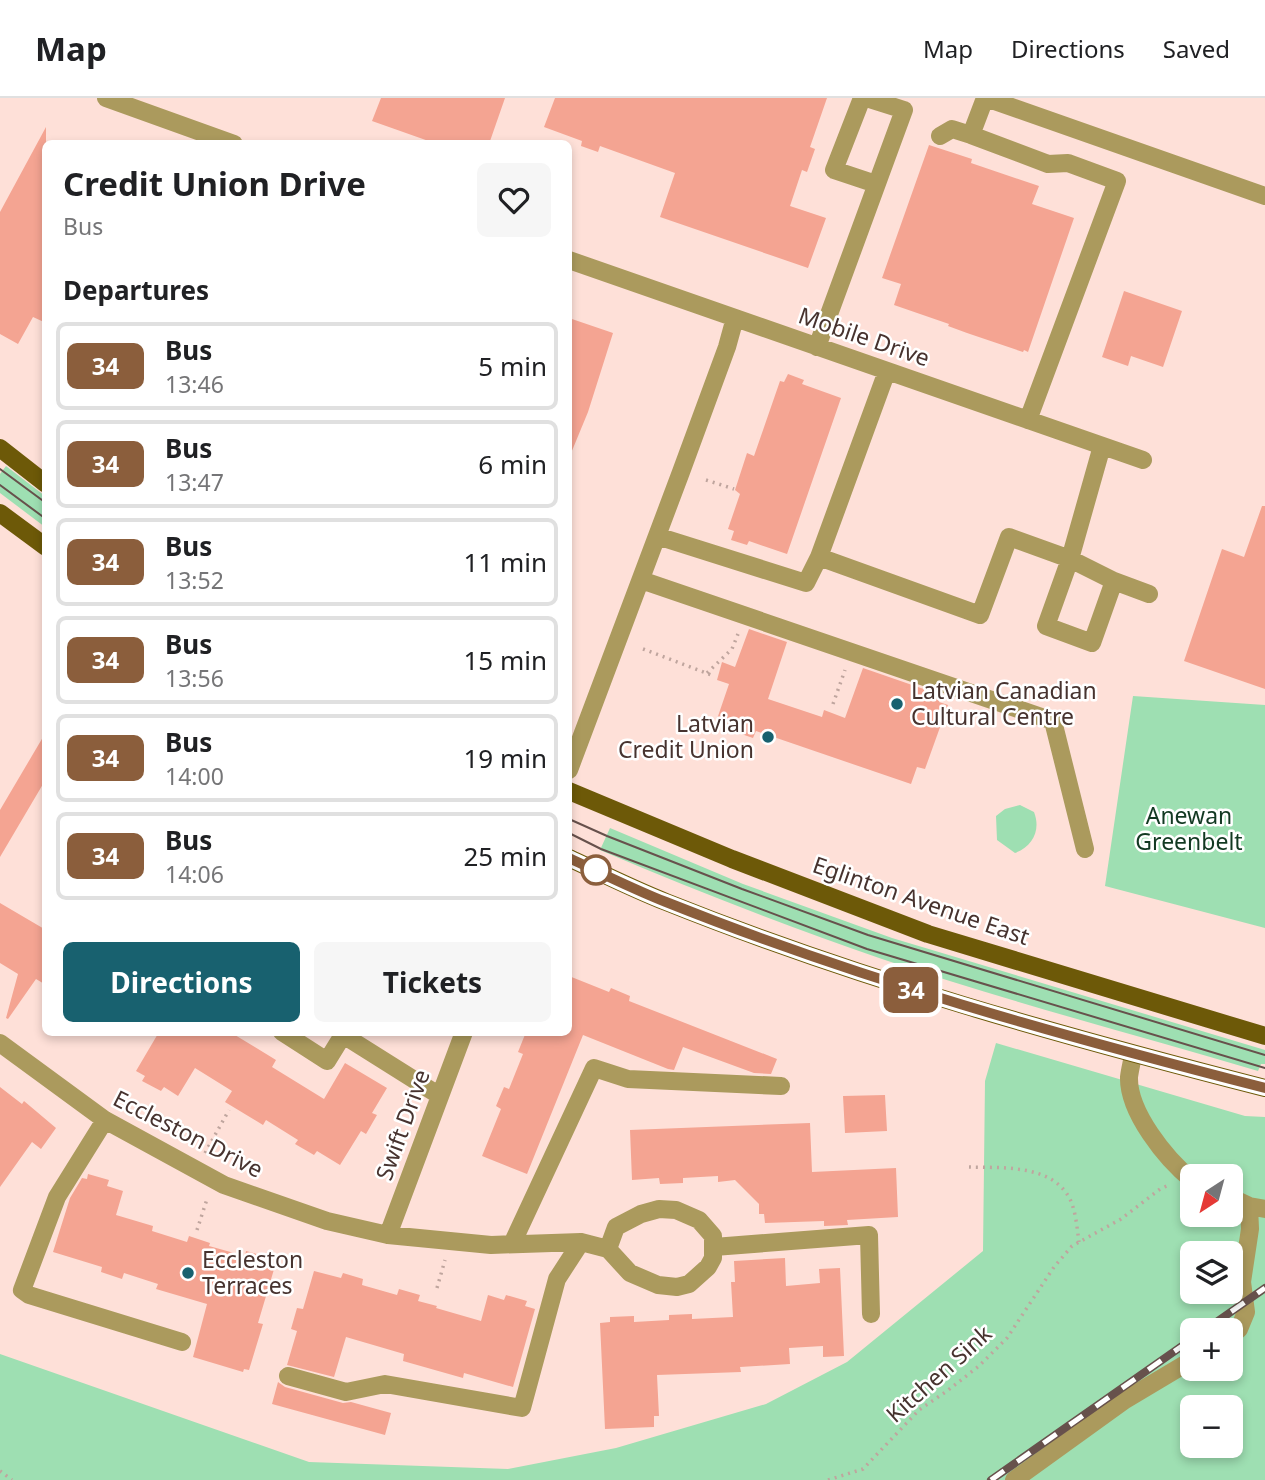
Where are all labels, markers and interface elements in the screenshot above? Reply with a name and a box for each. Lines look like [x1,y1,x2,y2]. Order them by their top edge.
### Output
text: Map [35,26,107,71]
text: Map [923,32,973,65]
text: Directions [1011,32,1125,65]
text: Saved [1163,32,1230,65]
text: Credit Union Drive [63,161,366,206]
button: heart [477,163,551,237]
text: Bus [63,210,103,242]
text: Departures [63,272,209,308]
street label: Mobile Drive [795,299,934,373]
text: Bus [165,332,212,368]
text: 5 min [478,348,547,384]
text: 34 [92,349,119,382]
text: 13:46 [165,368,224,400]
text: Bus [165,430,212,466]
text: 6 min [478,446,547,482]
text: 34 [92,447,119,480]
text: 13:47 [165,466,224,498]
text: Bus [165,528,212,564]
text: 11 min [463,544,547,580]
text: 34 [92,545,119,578]
text: 13:52 [165,564,224,596]
text: Bus [165,626,212,662]
text: 15 min [463,642,547,678]
text: 34 [92,643,119,676]
text: 13:56 [165,662,224,694]
place label: Latvian Canadian Cultural Centre [911,674,1097,732]
marker: Latvian Canadian Cultural Centre [889,696,905,712]
place label: Latvian Credit Union [618,707,754,765]
text: Bus [165,724,212,760]
marker: Latvian Credit Union [760,729,776,745]
text: 19 min [463,740,547,776]
text: 34 [92,741,119,774]
text: 14:00 [165,760,224,792]
park label: Anewan Greenbelt [1135,799,1243,857]
text: Bus [165,822,212,858]
text: 25 min [463,838,547,874]
text: 34 [92,839,119,872]
street label: Eglinton Avenue East [809,848,1034,952]
unlabelled marker [581,855,611,885]
text: 14:06 [165,858,224,890]
button: Directions [63,942,300,1022]
button: Tickets [314,942,551,1022]
line badge: 34 [880,967,942,1013]
text: 34 [897,973,925,1006]
street label: Swift Drive [367,1065,437,1185]
street label: Eccleston Drive [108,1082,269,1185]
north arrow [1180,1164,1242,1227]
map controls [1180,1164,1243,1458]
button: layers [1180,1241,1243,1304]
place label: Eccleston Terraces [202,1243,303,1301]
marker: Eccleston Terraces [180,1265,196,1281]
street label: Kitchen Sink [879,1317,999,1429]
button: + [1180,1318,1243,1381]
button: − [1180,1395,1243,1458]

